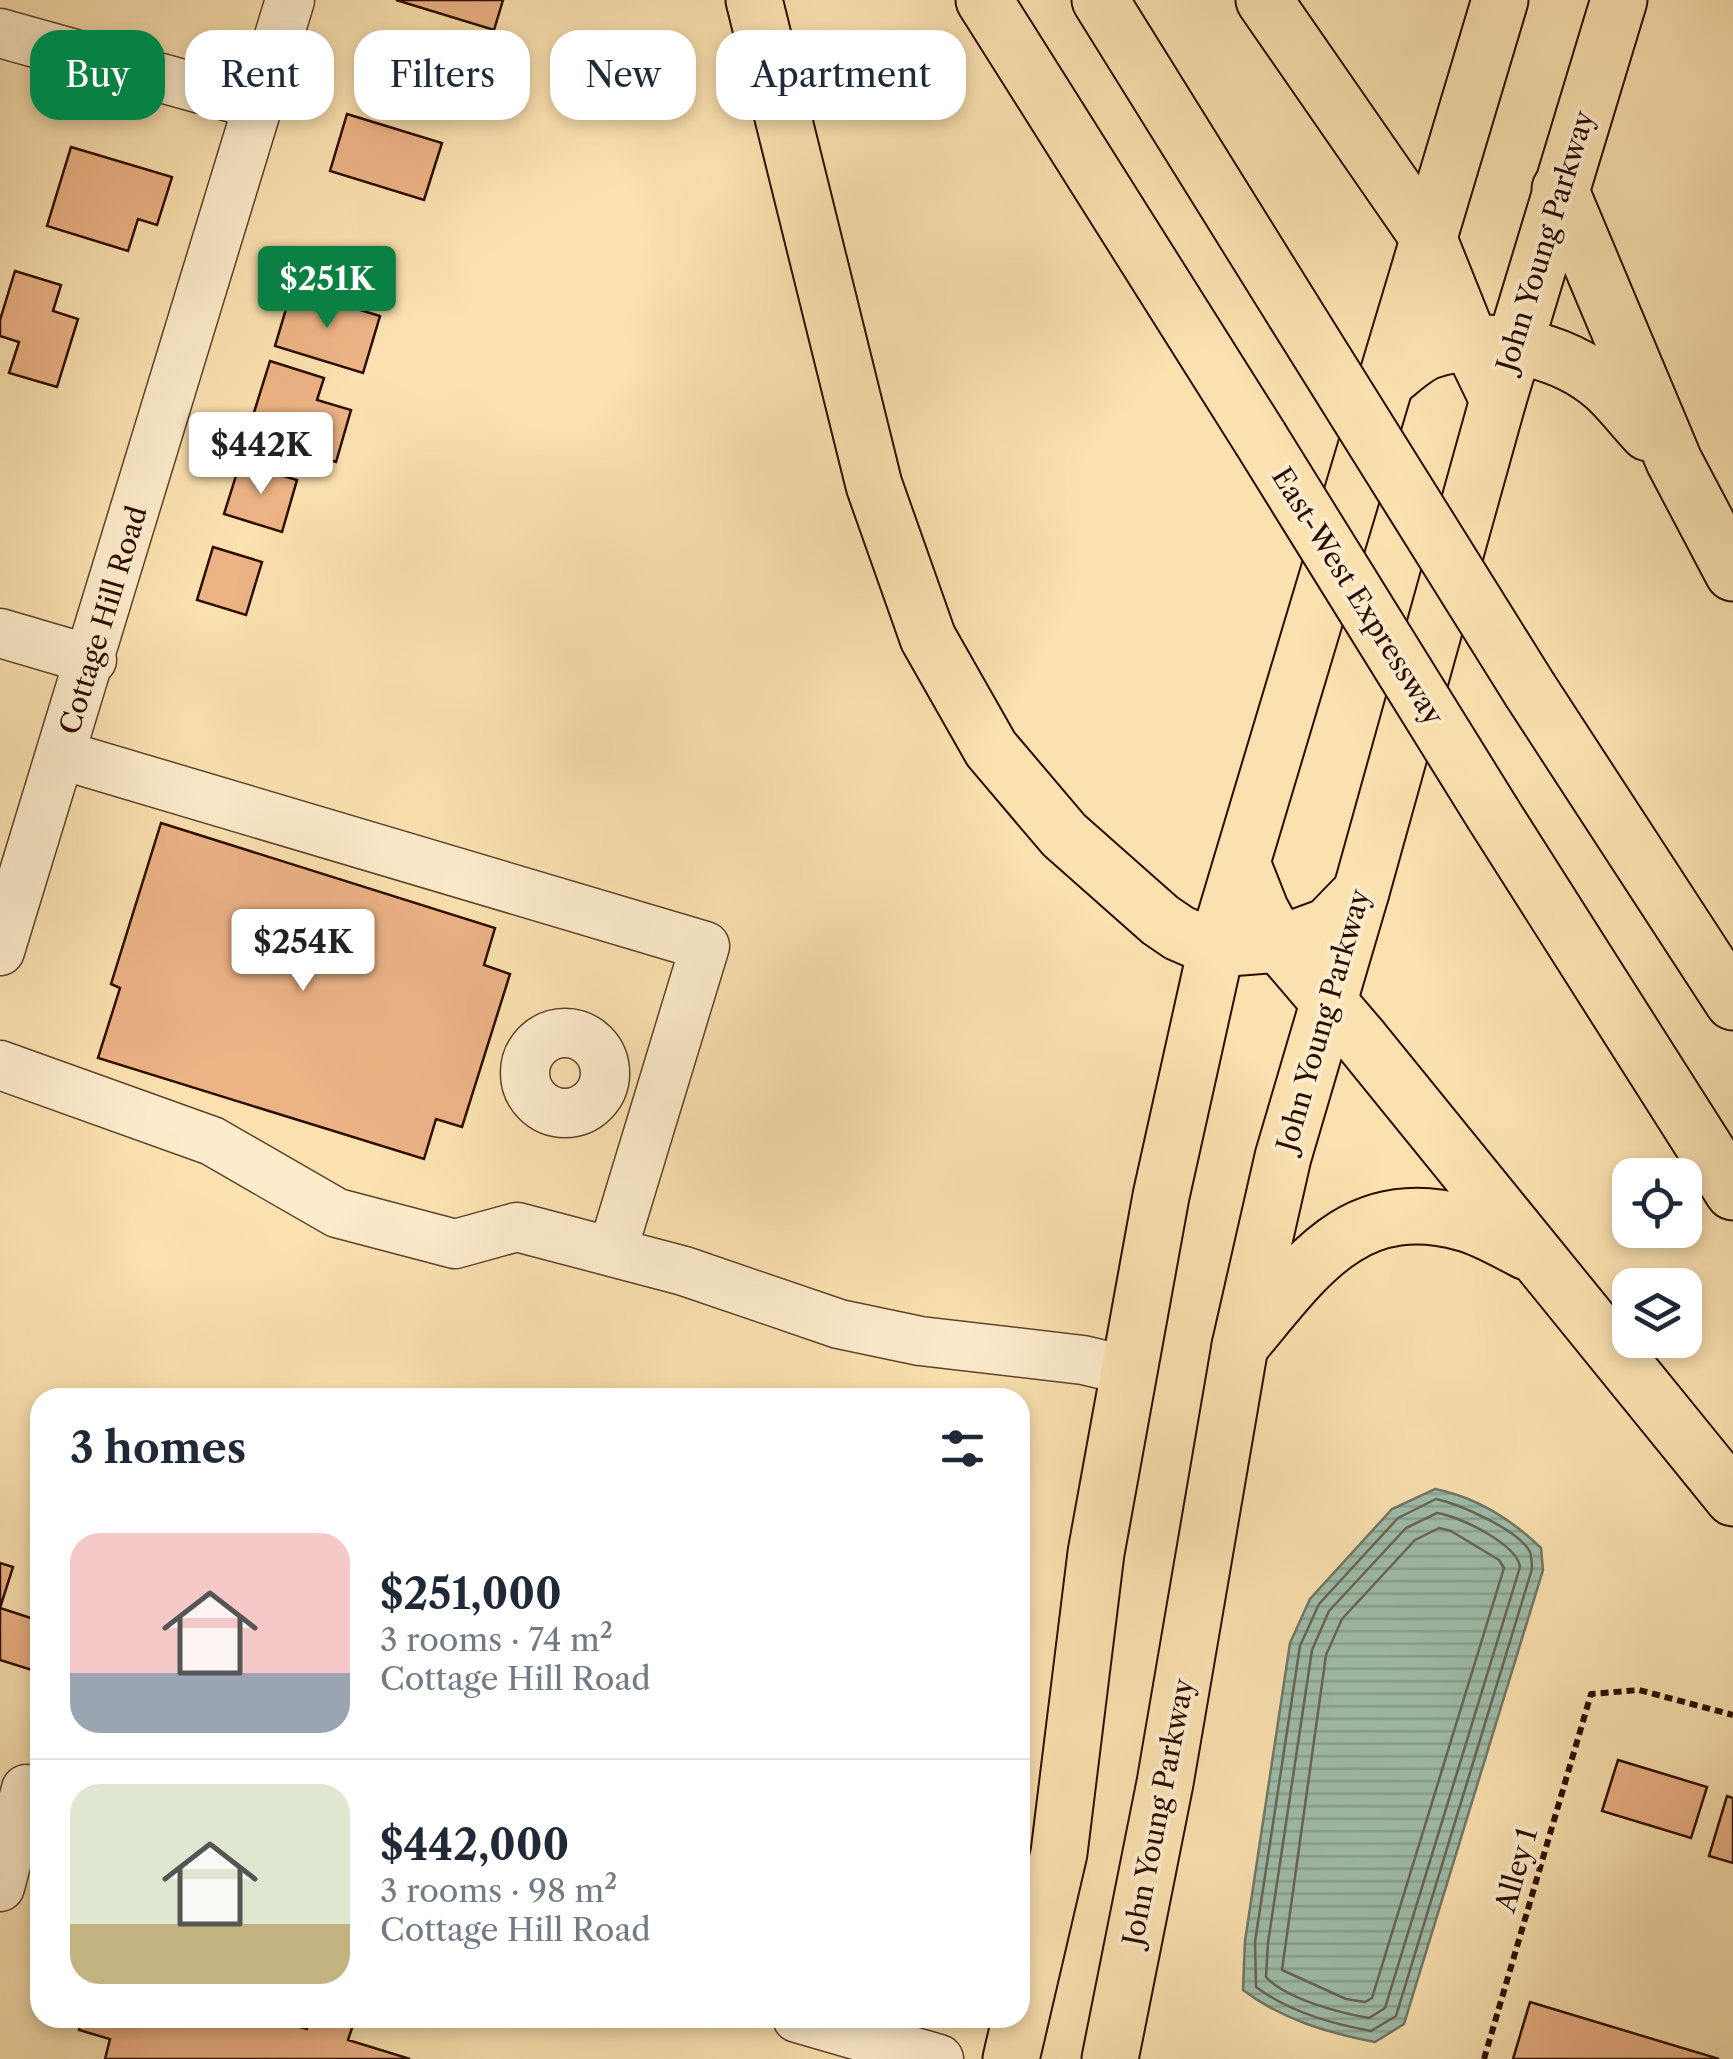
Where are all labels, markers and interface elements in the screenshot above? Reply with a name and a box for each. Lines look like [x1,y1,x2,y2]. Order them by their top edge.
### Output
chip: Buy [30,30,165,120]
chip: Rent [185,30,334,120]
chip: Filters [354,30,530,120]
chip: New [550,30,696,120]
chip: Apartment [716,30,966,120]
street label: John Young Parkway [1488,106,1601,379]
pin: $251K [257,246,397,331]
text: $251K [280,259,374,298]
pin: $442K [191,412,331,497]
text: $442K [211,425,311,464]
street label: East-West Expressway [1265,461,1451,731]
street label: Cottage Hill Road [52,502,154,738]
street label: John Young Parkway [1268,885,1377,1159]
pin: $254K [233,909,373,994]
text: $254K [254,922,352,961]
map controls [1612,1158,1702,1358]
button: locate [1612,1158,1702,1248]
button: layers [1612,1268,1702,1358]
icon: filters [935,1421,990,1476]
text: 3 homes [70,1422,246,1474]
text: $251,000 [380,1568,562,1620]
icon: home [150,1573,270,1693]
text: 3 rooms · 74 m² [380,1620,613,1659]
text: Cottage Hill Road [380,1659,651,1698]
street label: John Young Parkway [1115,1675,1201,1952]
text: $442,000 [380,1819,569,1871]
icon: home [150,1824,270,1944]
street label: Alley 1 [1487,1824,1544,1917]
text: 3 rooms · 98 m² [380,1871,617,1910]
text: Cottage Hill Road [380,1910,651,1949]

